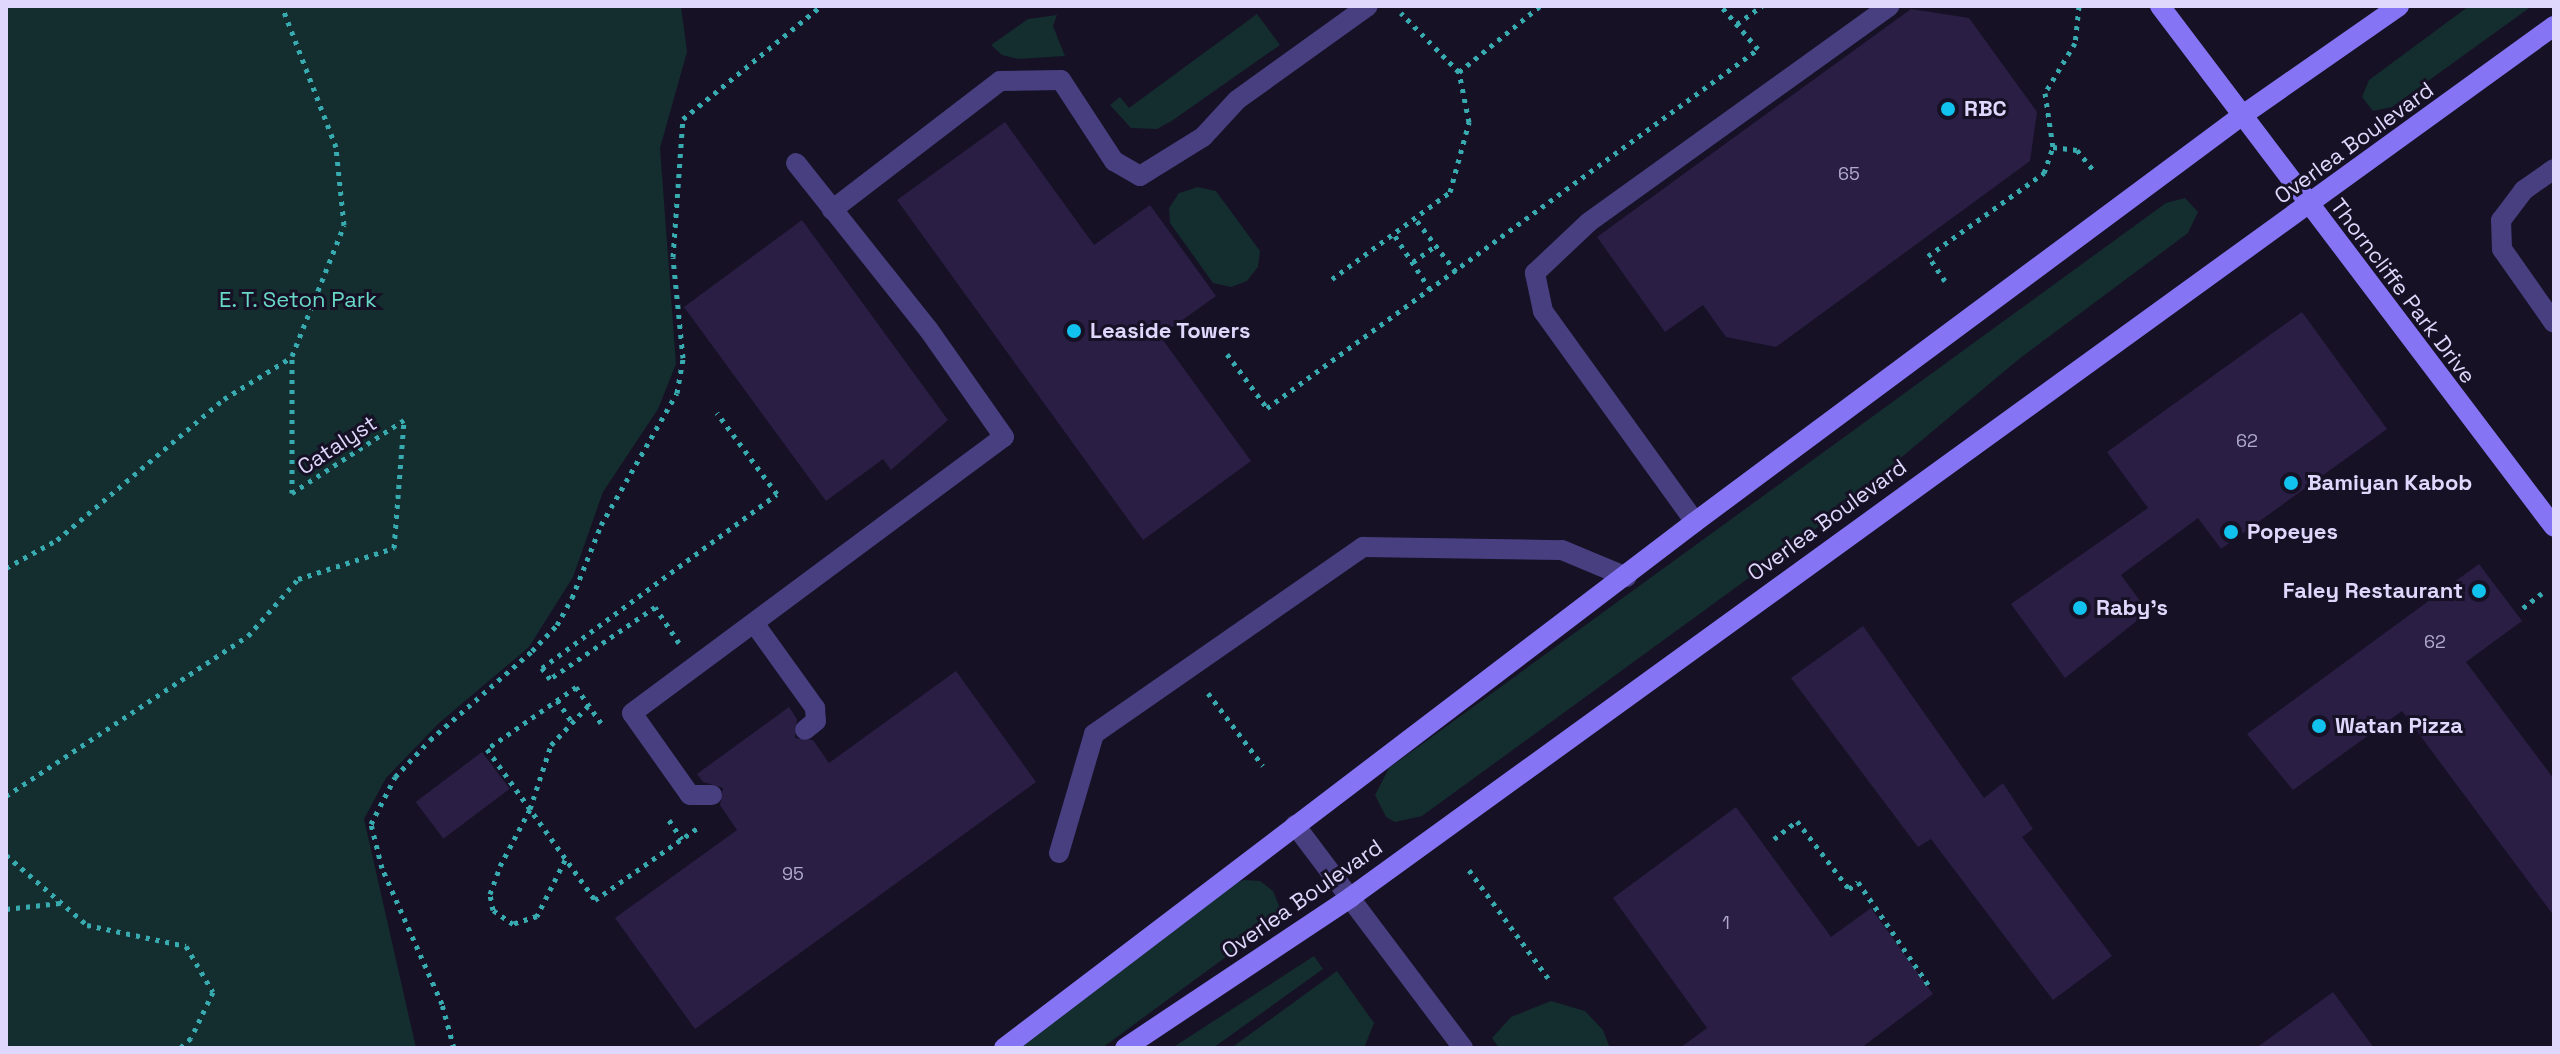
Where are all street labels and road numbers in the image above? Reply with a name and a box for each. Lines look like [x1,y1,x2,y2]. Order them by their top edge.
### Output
street label: Overlea Boulevard [2269,76,2439,210]
street label: Thorncliffe Park Drive [2325,193,2481,389]
street label: Catalyst [292,410,382,480]
street label: Overlea Boulevard [1742,453,1912,587]
street label: Overlea Boulevard [1217,834,1387,964]

